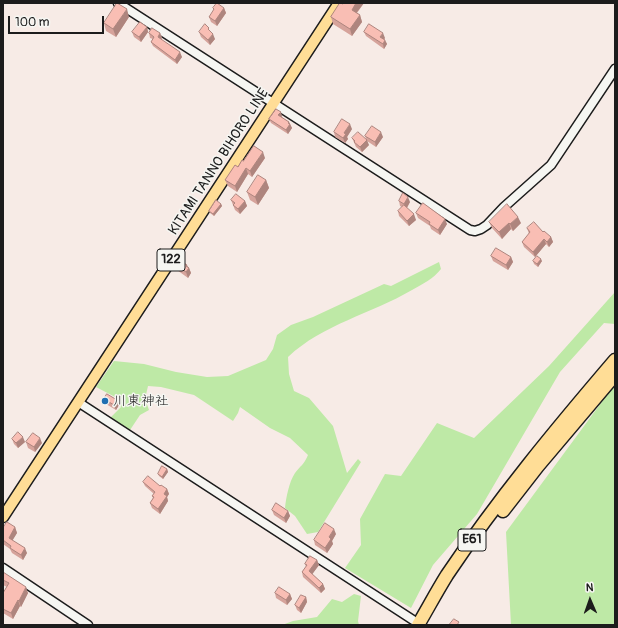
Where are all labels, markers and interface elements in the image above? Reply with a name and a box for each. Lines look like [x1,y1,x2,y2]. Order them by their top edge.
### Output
scale bar [10,8,106,34]
text: 100 m [15,15,49,30]
street label: KITAMI TANNO BIHORO LINE [165,86,273,238]
road number: 122 [157,249,185,271]
place label: 川東神社 [113,393,169,409]
marker: 川東神社 [100,396,110,406]
road number: E61 [458,529,486,551]
north arrow [570,580,610,620]
text: N [586,581,594,594]

